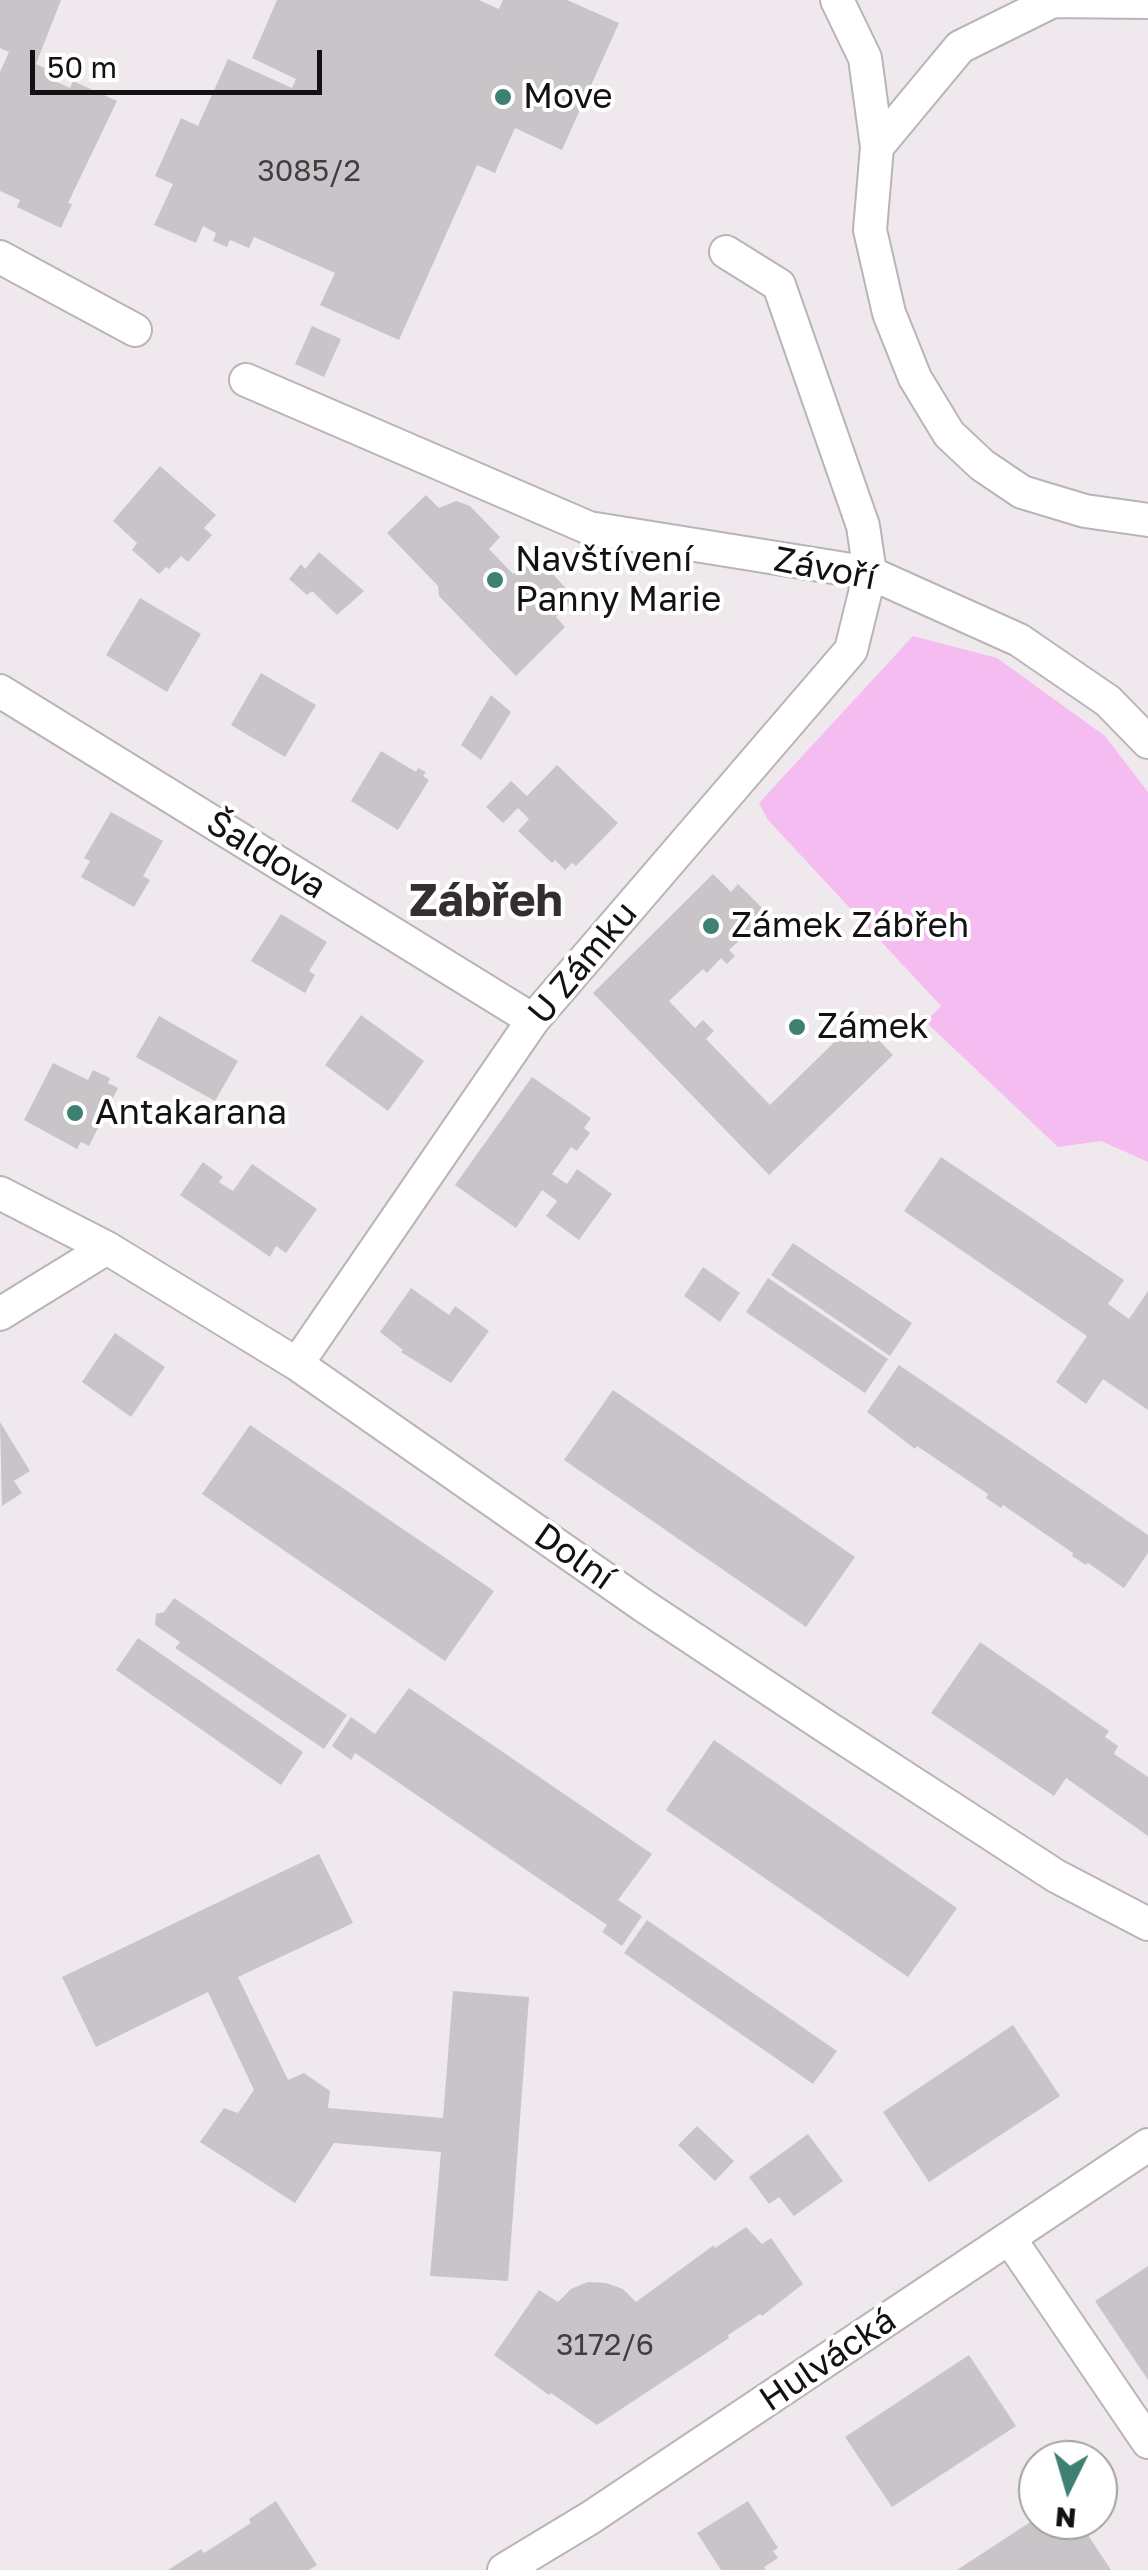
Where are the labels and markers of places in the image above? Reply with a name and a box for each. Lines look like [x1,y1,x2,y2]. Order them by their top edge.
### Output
place label: Move [523,76,613,118]
marker: Move [492,86,514,108]
place label: Navštívení Panny Marie [515,539,721,621]
marker: Navštívení Panny Marie [484,569,506,591]
place label: Zámek Zábřeh [731,905,969,947]
marker: Zámek Zábřeh [700,915,722,937]
place label: Zámek [817,1006,929,1048]
marker: Zámek [786,1016,808,1038]
place label: Antakarana [95,1092,287,1134]
marker: Antakarana [64,1102,86,1124]

